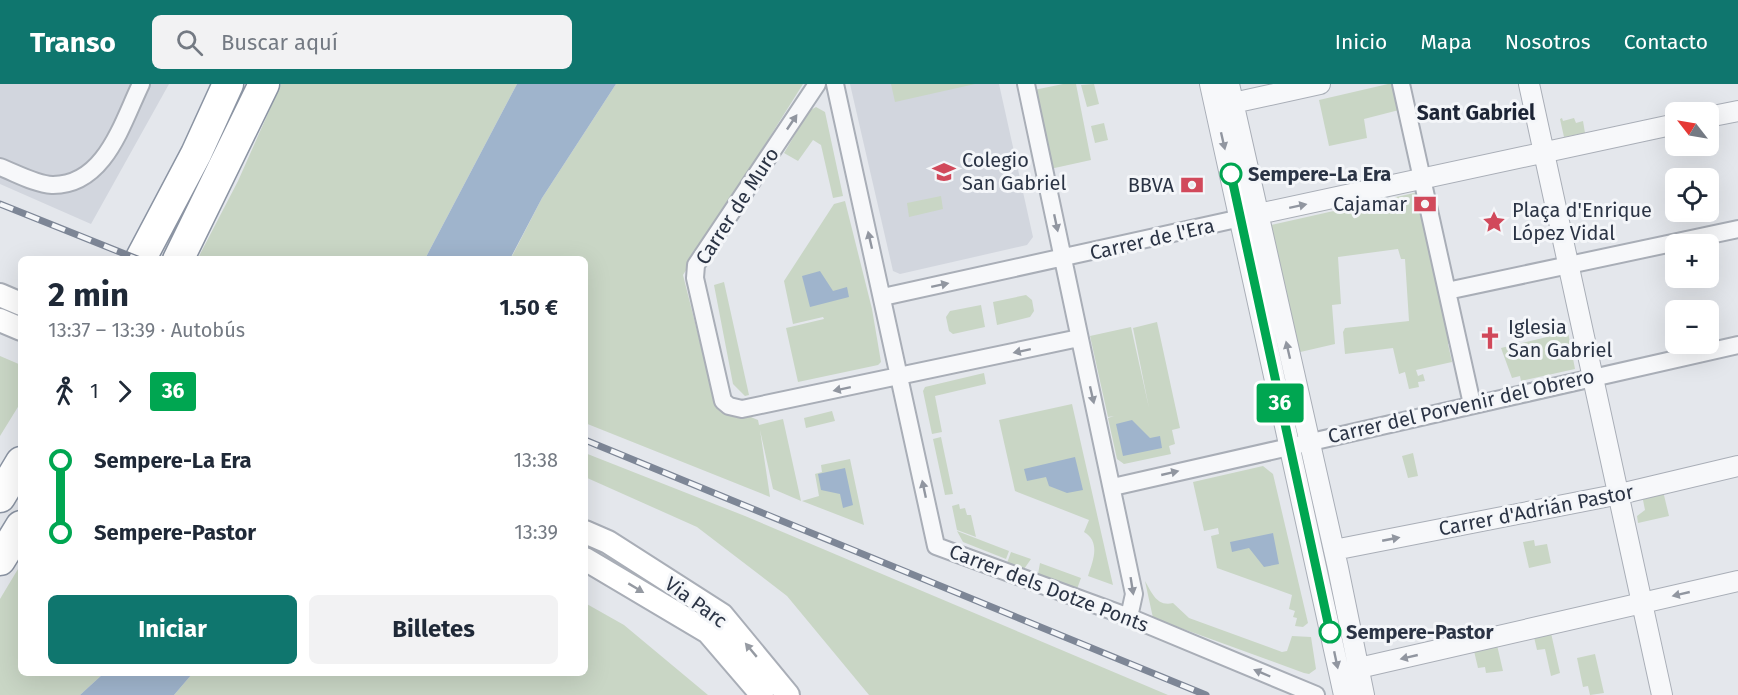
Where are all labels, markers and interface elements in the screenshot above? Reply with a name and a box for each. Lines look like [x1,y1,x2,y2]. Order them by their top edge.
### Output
search box [152,15,572,69]
text: Transo [30,26,116,59]
icon: search [173,26,206,59]
text: Buscar aquí [221,29,338,56]
text: Inicio [1335,29,1387,55]
text: Mapa [1420,29,1472,55]
text: Nosotros [1505,29,1591,55]
text: Contacto [1624,29,1708,55]
district label: Sant Gabriel [1417,100,1536,126]
north arrow [1665,102,1719,156]
map controls [1665,102,1719,354]
one-way arrow [786,114,797,130]
one-way arrow [1219,132,1229,150]
street label: Carrer de Muro [690,143,784,269]
place label: Colegio San Gabriel [962,148,1066,195]
school or university icon: Colegio San Gabriel [931,159,957,185]
place label: Sempere-La Era [1248,162,1391,186]
marker: Sempere-La Era [1220,163,1242,185]
button: locate [1665,168,1719,222]
bank icon: BBVA [1179,172,1205,198]
place label: BBVA [1128,173,1175,197]
bank icon: Cajamar [1412,191,1438,217]
place label: Cajamar [1333,192,1407,216]
place label: Plaça d'Enrique López Vidal [1512,198,1652,245]
one-way arrow [1289,201,1307,211]
place icon: Plaça d'Enrique López Vidal [1481,209,1507,235]
street label: Carrer de l'Era [1087,213,1217,265]
one-way arrow [1051,214,1061,233]
one-way arrow [865,230,874,249]
button: + [1665,234,1719,288]
text: 2 min [48,275,129,315]
one-way arrow [931,280,950,289]
text: 1.50 € [499,294,558,321]
button: − [1665,300,1719,354]
place label: Iglesia San Gabriel [1508,315,1612,362]
text: 13:37 – 13:39 · Autobús [48,318,245,342]
church icon: Iglesia San Gabriel [1477,325,1503,351]
one-way arrow [1282,341,1292,359]
one-way arrow [1012,347,1031,356]
street label: Carrer del Porvenir del Obrero [1325,364,1597,448]
icon: walk [48,375,81,408]
icon: forward [108,375,141,408]
text: 36 [162,378,184,404]
text: 1 [90,379,99,403]
line badge: 36 [1253,384,1307,422]
one-way arrow [832,385,851,394]
one-way arrow [1088,386,1097,405]
text: 36 [1269,390,1291,416]
text: Sempere-La Era [94,447,252,474]
text: 13:38 [513,448,558,472]
one-way arrow [1161,468,1180,477]
street label: Carrer d'Adrián Pastor [1437,479,1636,541]
one-way arrow [918,480,928,498]
text: Sempere-Pastor [94,519,256,546]
text: 13:39 [514,520,558,544]
one-way arrow [1382,534,1401,543]
street label: Carrer dels Dotze Ponts [946,539,1152,637]
street label: Via Parc [660,571,732,633]
one-way arrow [1128,577,1137,596]
one-way arrow [628,583,644,594]
one-way arrow [1672,590,1690,600]
button: Iniciar [48,595,297,664]
button: Billetes [309,595,558,664]
place label: Sempere-Pastor [1346,620,1494,644]
marker: Sempere-Pastor [1319,621,1341,643]
one-way arrow [745,643,758,658]
one-way arrow [1332,651,1341,670]
one-way arrow [1400,652,1418,662]
one-way arrow [1252,668,1270,678]

